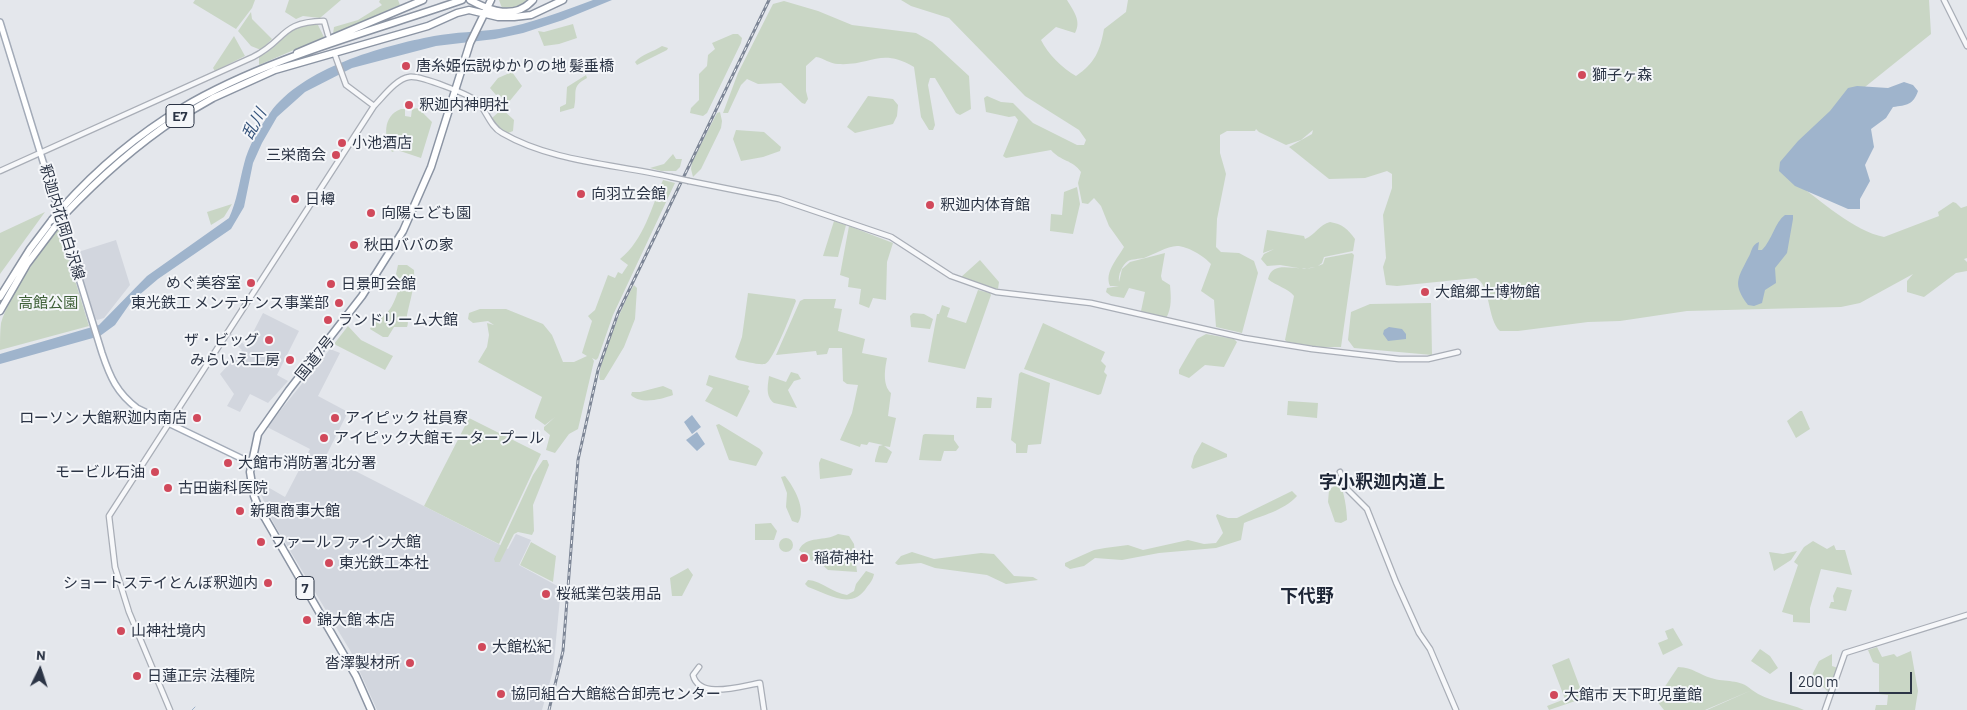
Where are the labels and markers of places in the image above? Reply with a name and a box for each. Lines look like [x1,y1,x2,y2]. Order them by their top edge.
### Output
place label: 唐糸姫伝説ゆかりの地 髪垂橋 [416,57,614,75]
marker: 唐糸姫伝説ゆかりの地 髪垂橋 [400,60,412,72]
place label: 獅子ヶ森 [1592,66,1652,84]
marker: 獅子ヶ森 [1576,69,1588,81]
place label: 釈迦内神明社 [419,96,509,114]
marker: 釈迦内神明社 [403,99,415,111]
place label: 小池酒店 [352,134,412,152]
marker: 小池酒店 [336,137,348,149]
place label: 三栄商会 [266,146,326,164]
marker: 三栄商会 [330,149,342,161]
place label: 向羽立会館 [591,185,666,203]
marker: 向羽立会館 [575,188,587,200]
place label: 日樽 [305,190,335,208]
marker: 日樽 [289,193,301,205]
place label: 釈迦内体育館 [940,196,1030,214]
marker: 釈迦内体育館 [924,199,936,211]
place label: 向陽こども園 [381,204,471,222]
marker: 向陽こども園 [365,207,377,219]
place label: 秋田ババの家 [364,236,454,254]
marker: 秋田ババの家 [348,239,360,251]
place label: めぐ美容室 [166,274,241,292]
place label: 日景町会館 [341,275,416,293]
marker: めぐ美容室 [245,277,257,289]
marker: 日景町会館 [325,278,337,290]
place label: 大館郷土博物館 [1435,283,1540,301]
marker: 大館郷土博物館 [1419,286,1431,298]
place label: 東光鉄工 メンテナンス事業部 [131,294,329,312]
marker: 東光鉄工 メンテナンス事業部 [333,297,345,309]
place label: ランドリーム大館 [338,311,458,329]
marker: ランドリーム大館 [322,314,334,326]
place label: ザ・ビッグ [184,331,259,349]
marker: ザ・ビッグ [263,334,275,346]
place label: みらいえ工房 [190,351,280,369]
marker: みらいえ工房 [284,354,296,366]
place label: ローソン 大館釈迦内南店 [19,409,187,427]
place label: アイピック 社員寮 [345,409,468,427]
marker: ローソン 大館釈迦内南店 [191,412,203,424]
marker: アイピック 社員寮 [329,412,341,424]
place label: アイピック大館モータープール [334,429,544,447]
marker: アイピック大館モータープール [318,432,330,444]
place label: 大館市消防署 北分署 [238,454,376,472]
marker: 大館市消防署 北分署 [222,457,234,469]
place label: モービル石油 [55,463,145,481]
marker: モービル石油 [149,466,161,478]
place label: 古田歯科医院 [178,479,268,497]
marker: 古田歯科医院 [162,482,174,494]
place label: 新興商事大館 [250,502,340,520]
marker: 新興商事大館 [234,505,246,517]
place label: ファールファイン大館 [271,533,421,551]
marker: ファールファイン大館 [255,536,267,548]
place label: 稲荷神社 [814,549,874,567]
marker: 稲荷神社 [798,552,810,564]
place label: 東光鉄工本社 [339,554,429,572]
marker: 東光鉄工本社 [323,557,335,569]
place label: ショートステイとんぼ釈迦内 [63,574,258,592]
marker: ショートステイとんぼ釈迦内 [262,577,274,589]
place label: 桜紙業包装用品 [556,585,661,603]
marker: 桜紙業包装用品 [540,588,552,600]
place label: 錦大館 本店 [317,611,395,629]
marker: 錦大館 本店 [301,614,313,626]
place label: 山神社境内 [131,622,206,640]
marker: 山神社境内 [115,625,127,637]
place label: 大館松紀 [492,638,552,656]
marker: 大館松紀 [476,641,488,653]
place label: 沓澤製材所 [325,654,400,672]
marker: 沓澤製材所 [404,657,416,669]
place label: 日蓮正宗 法種院 [147,667,255,685]
marker: 日蓮正宗 法種院 [131,670,143,682]
place label: 協同組合大館総合卸売センター [511,685,721,703]
place label: 大館市 天下町児童館 [1564,686,1702,704]
marker: 協同組合大館総合卸売センター [495,688,507,700]
marker: 大館市 天下町児童館 [1548,689,1560,701]

